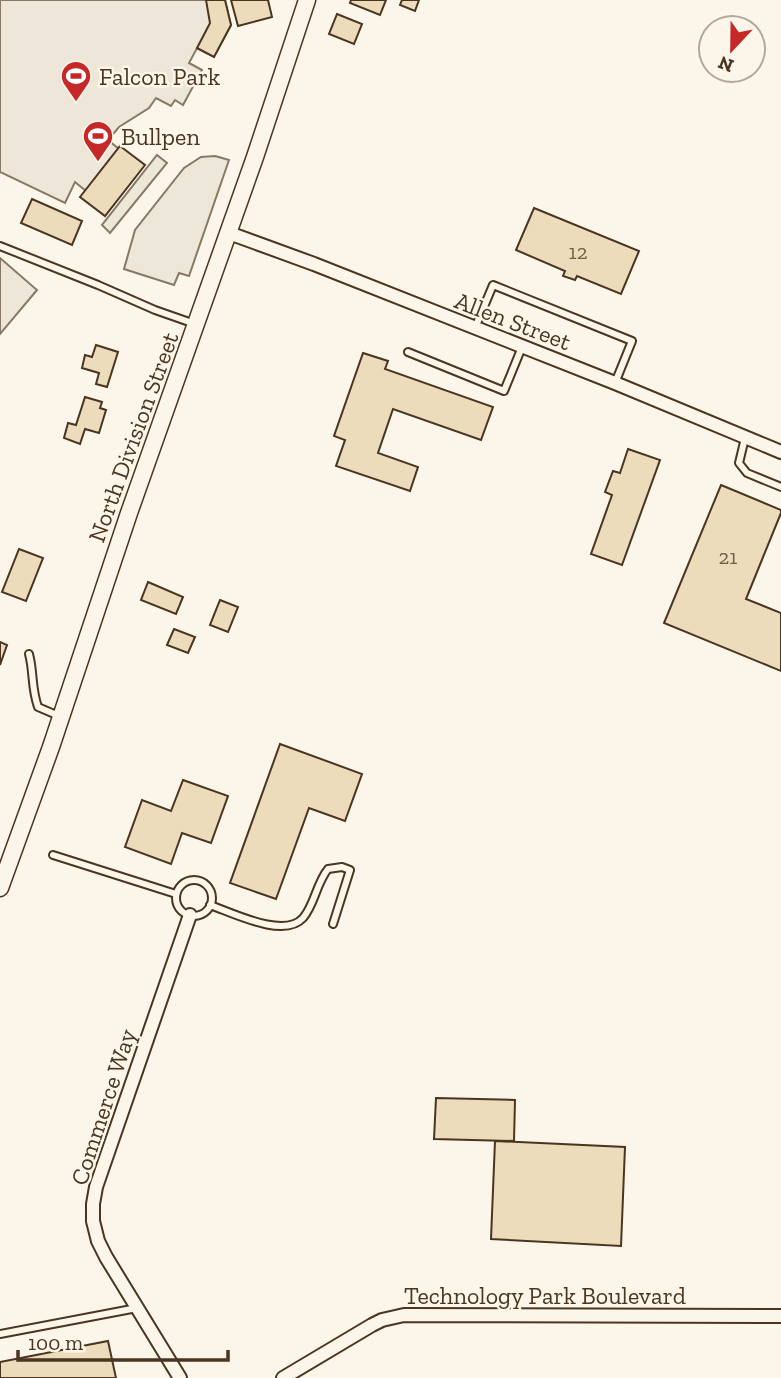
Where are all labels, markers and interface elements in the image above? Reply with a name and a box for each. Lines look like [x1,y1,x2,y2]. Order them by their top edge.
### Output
north arrow [697,14,767,84]
text: N [715,51,737,78]
sports icon: Falcon Park [59,59,93,103]
place label: Falcon Park [99,62,221,91]
sports icon: Bullpen [81,119,115,163]
place label: Bullpen [121,122,200,151]
house number: 12 [569,239,587,264]
street label: Allen Street [451,286,575,356]
street label: North Division Street [82,328,185,546]
house number: 21 [719,544,737,569]
street label: Commerce Way [64,1025,142,1189]
street label: Technology Park Boulevard [404,1281,686,1310]
scale bar [18,1318,228,1362]
text: 100 m [28,1330,83,1355]

